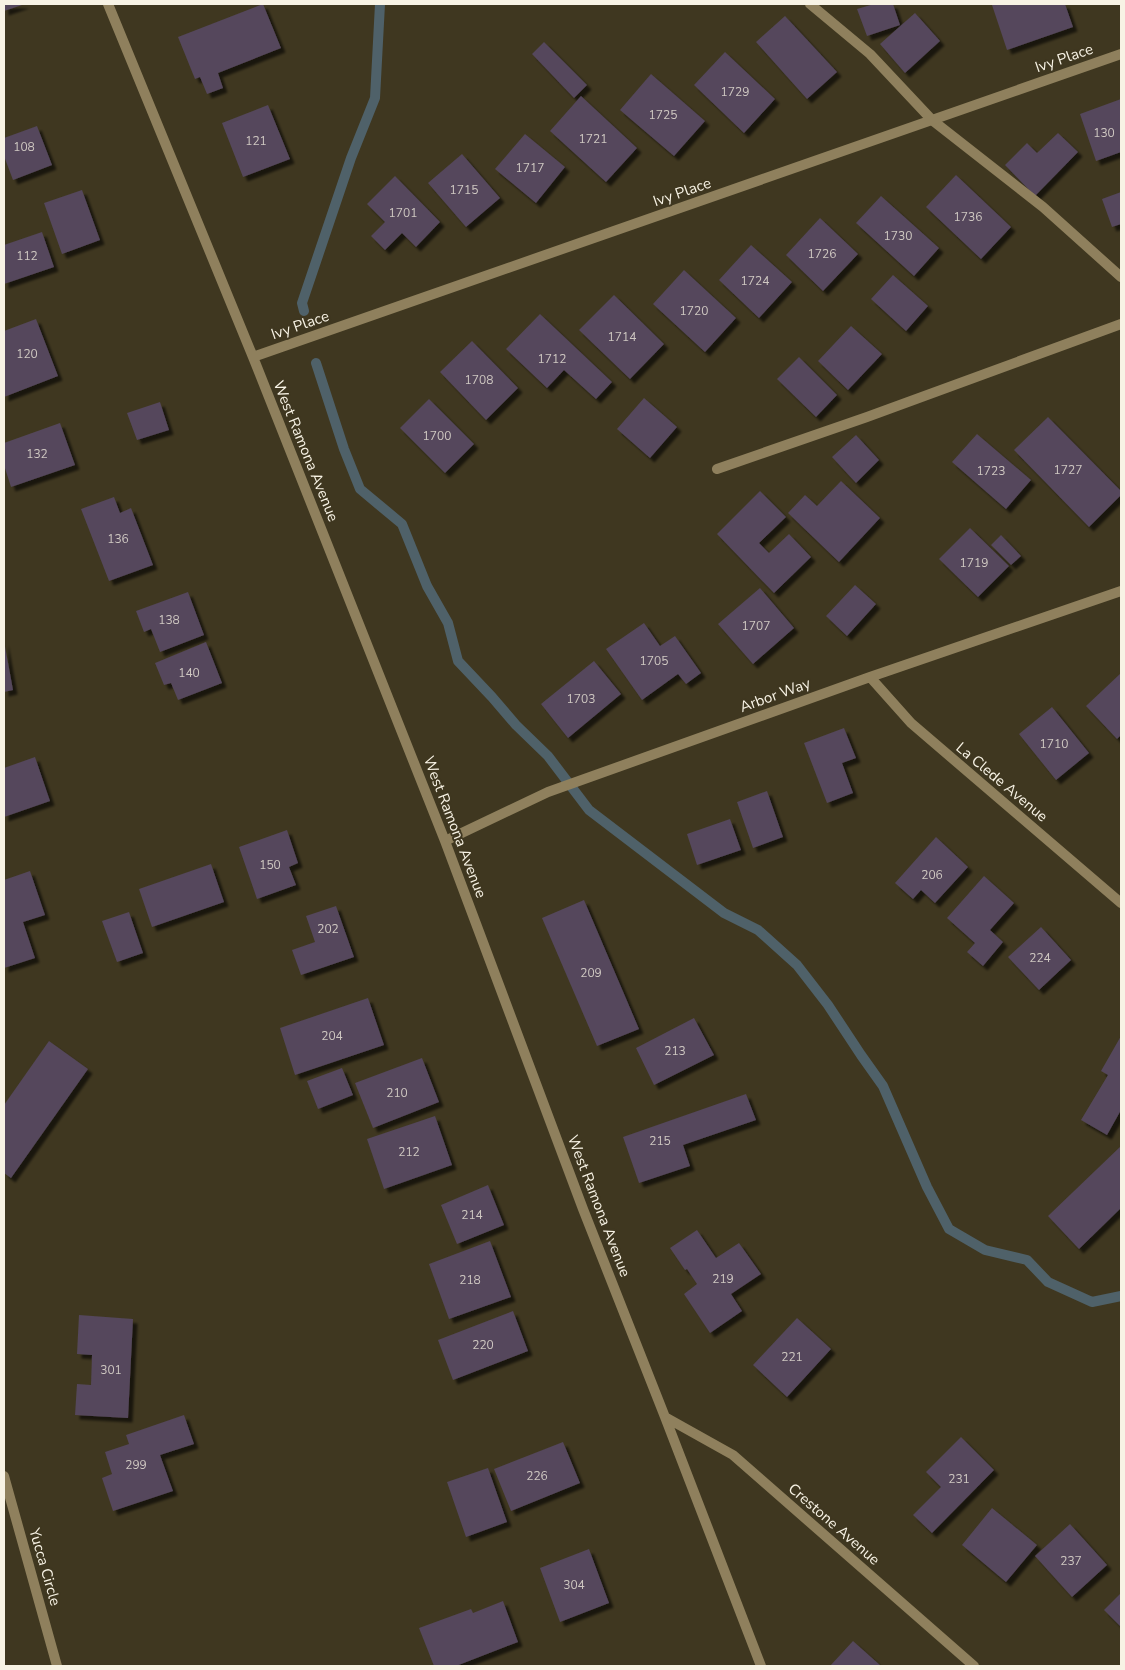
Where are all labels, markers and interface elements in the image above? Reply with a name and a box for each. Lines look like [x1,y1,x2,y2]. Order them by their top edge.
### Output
street label: Ivy Place [1032,39,1096,77]
house number: 1729 [721,84,749,100]
house number: 1725 [649,107,677,123]
house number: 130 [1093,125,1115,141]
house number: 1721 [579,131,607,147]
house number: 121 [245,133,267,149]
house number: 108 [13,139,35,155]
house number: 1717 [516,160,544,176]
street label: Ivy Place [650,173,714,211]
house number: 1715 [450,182,478,198]
house number: 1701 [389,205,417,221]
house number: 1736 [954,209,982,225]
house number: 1730 [884,228,912,244]
house number: 1726 [808,246,836,262]
house number: 112 [16,248,38,264]
house number: 1724 [741,273,769,289]
house number: 1720 [680,303,708,319]
street label: Ivy Place [268,306,332,344]
house number: 1714 [608,329,636,345]
house number: 120 [16,346,38,362]
house number: 1712 [538,351,566,367]
house number: 1708 [465,372,493,388]
street label: West Ramona Avenue [269,378,343,524]
house number: 1700 [423,428,451,444]
house number: 132 [26,446,48,462]
house number: 1727 [1054,462,1082,478]
house number: 1723 [977,463,1005,479]
house number: 136 [107,531,129,547]
house number: 1719 [960,555,988,571]
house number: 138 [158,612,180,628]
house number: 1707 [742,618,770,634]
house number: 1705 [640,653,668,669]
house number: 140 [178,665,200,681]
street label: Arbor Way [737,673,813,717]
house number: 1703 [567,691,595,707]
house number: 1710 [1040,736,1068,752]
street label: La Clede Avenue [952,738,1052,826]
street label: West Ramona Avenue [419,753,491,901]
house number: 150 [259,857,281,873]
house number: 206 [921,867,943,883]
house number: 202 [317,921,339,937]
house number: 224 [1029,950,1051,966]
house number: 209 [580,965,602,981]
house number: 204 [321,1028,343,1044]
house number: 213 [664,1043,686,1059]
house number: 210 [386,1085,408,1101]
street label: West Ramona Avenue [563,1132,635,1280]
house number: 215 [649,1133,671,1149]
house number: 212 [398,1144,420,1160]
house number: 214 [461,1207,483,1223]
house number: 219 [712,1271,734,1287]
house number: 218 [459,1272,481,1288]
house number: 220 [472,1337,494,1353]
house number: 221 [781,1349,803,1365]
house number: 301 [100,1362,122,1378]
house number: 299 [125,1457,147,1473]
house number: 226 [526,1468,548,1484]
house number: 231 [948,1471,970,1487]
street label: Crestone Avenue [784,1479,884,1569]
street label: Yucca Circle [24,1525,66,1608]
house number: 237 [1060,1553,1082,1569]
house number: 304 [563,1577,585,1593]

